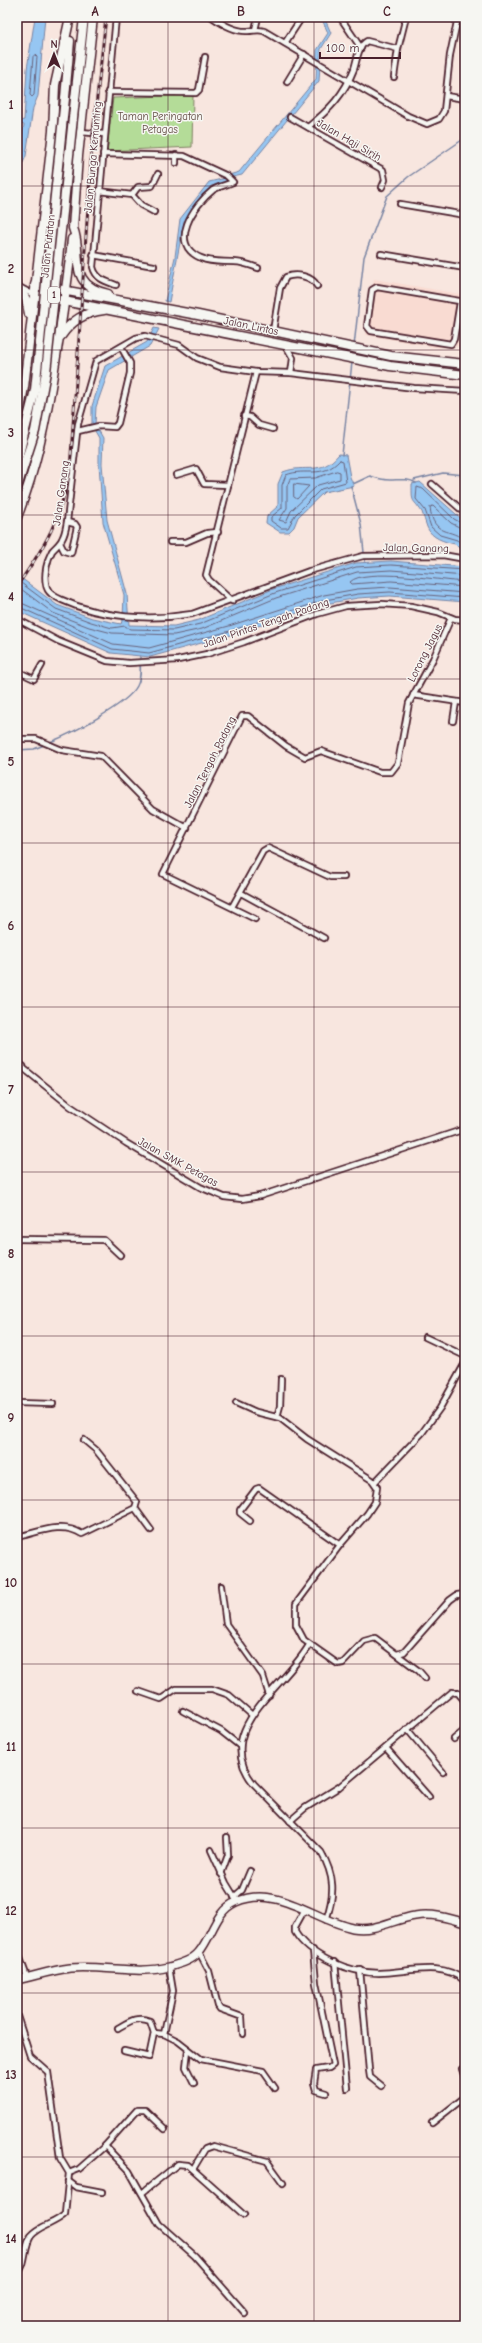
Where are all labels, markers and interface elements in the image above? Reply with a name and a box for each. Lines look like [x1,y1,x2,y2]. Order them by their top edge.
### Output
text: A [91,4,99,19]
text: B [237,4,245,19]
text: C [383,4,391,19]
north arrow [34,34,74,74]
scale bar [320,34,400,60]
text: N [50,38,58,51]
text: 100 m [326,41,359,55]
text: 1 [8,97,14,112]
street label: Jalan Bunga Kemunting [82,101,104,213]
park label: Taman Peringatan Petagas [117,110,203,136]
street label: Jalan Haji Sirih [314,116,384,164]
street label: Jalan Putatan [38,214,58,278]
text: 2 [8,261,14,276]
road number: 1 [48,287,60,303]
street label: Jalan Lintas [222,314,280,338]
text: 3 [8,425,14,440]
street label: Jalan Ganang [50,460,72,526]
street label: Jalan Ganang [383,541,449,555]
text: 4 [8,589,14,604]
street label: Jalan Pintas Tengah Padang [201,595,331,651]
street label: Lorong Jagus [405,621,445,684]
street label: Jalan Tengah Padang [181,714,239,810]
text: 5 [8,754,15,769]
text: 6 [8,918,15,933]
text: 7 [8,1082,14,1097]
street label: Jalan SMK Petagas [136,1135,221,1190]
text: 8 [8,1246,14,1261]
text: 9 [8,1410,15,1425]
text: 10 [5,1575,17,1590]
text: 11 [6,1739,16,1754]
text: 12 [5,1903,17,1918]
text: 13 [5,2067,17,2082]
text: 14 [5,2231,17,2246]

